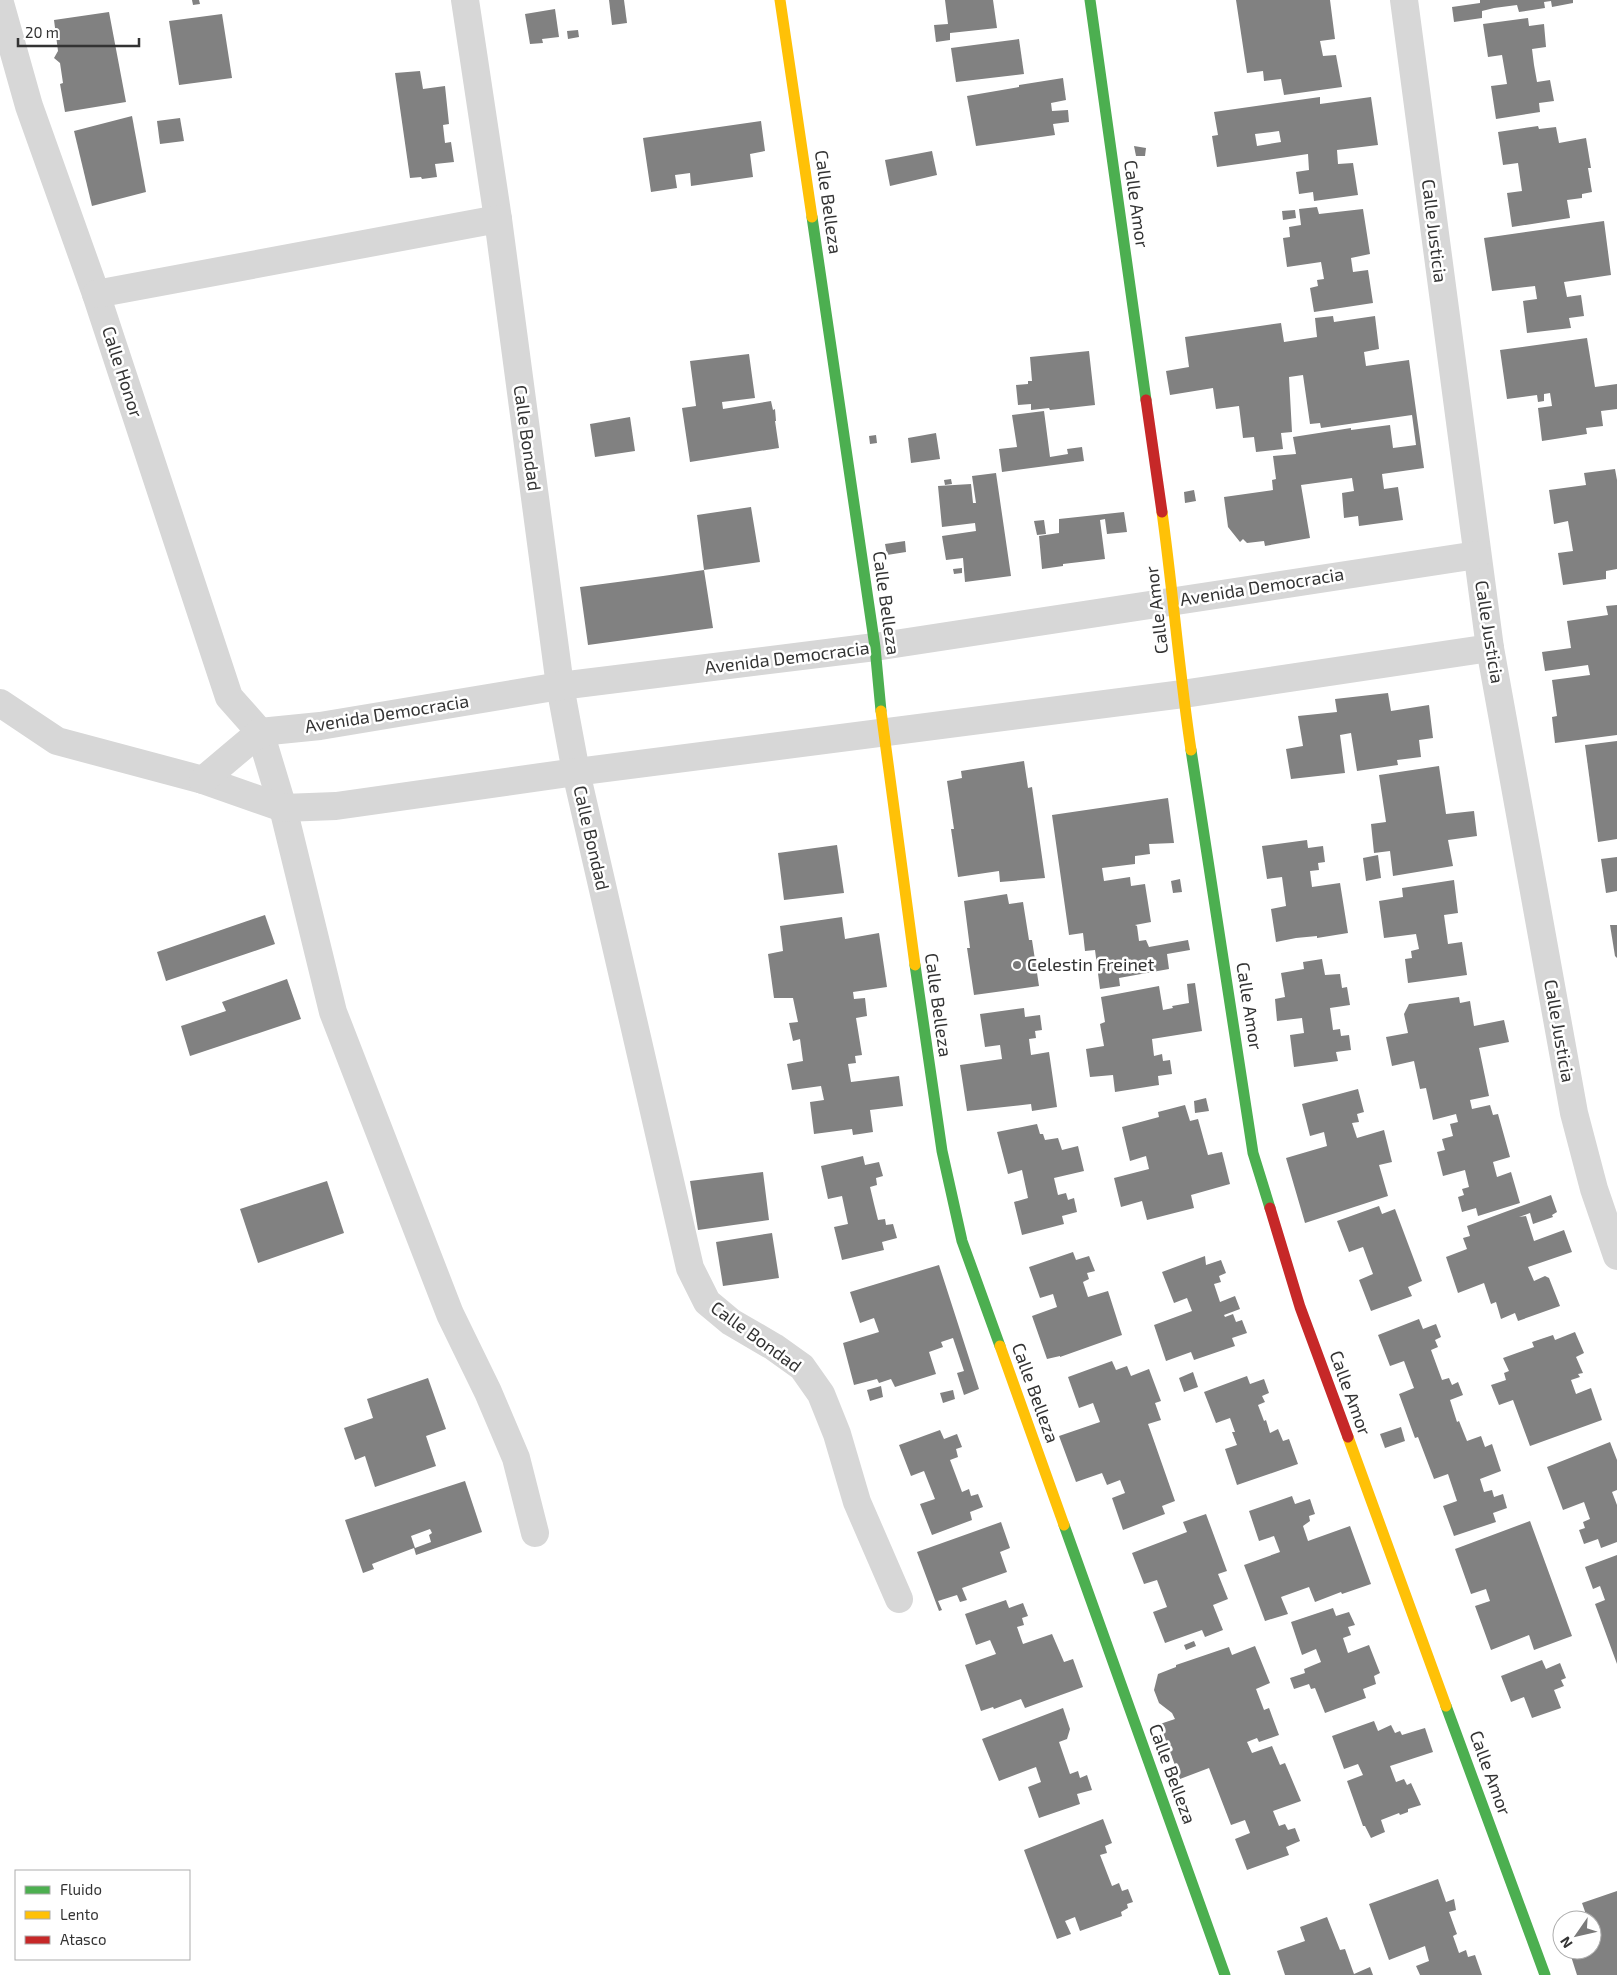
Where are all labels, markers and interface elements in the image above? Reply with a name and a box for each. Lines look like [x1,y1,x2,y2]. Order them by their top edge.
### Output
scale bar [18,15,139,47]
text: 20 m [25,23,59,41]
street label: Calle Belleza [811,148,847,255]
street label: Calle Amor [1120,159,1154,249]
street label: Calle Justicia [1418,178,1452,284]
street label: Calle Honor [98,323,148,420]
street label: Calle Bondad [510,383,546,492]
street label: Calle Belleza [869,549,905,656]
street label: Avenida Democracia [1178,562,1345,610]
street label: Calle Amor [1140,565,1172,655]
street label: Calle Justicia [1471,579,1509,685]
street label: Avenida Democracia [703,636,870,678]
street label: Avenida Democracia [303,689,470,737]
street label: Calle Bondad [569,783,615,892]
street label: Calle Belleza [921,951,957,1058]
place label: Celestin Freinet [1027,953,1155,975]
marker: Celestin Freinet [1011,959,1023,971]
street label: Calle Amor [1232,960,1268,1051]
street label: Calle Justicia [1540,978,1580,1084]
street label: Calle Bondad [707,1296,806,1376]
street label: Calle Belleza [1008,1340,1064,1446]
street label: Calle Amor [1325,1347,1376,1438]
street label: Calle Belleza [1145,1721,1201,1827]
street label: Calle Amor [1465,1727,1516,1818]
legend [15,1870,190,1960]
text: Fluido [60,1880,102,1898]
text: Lento [60,1905,99,1923]
north arrow [1552,1910,1602,1960]
text: Atasco [60,1930,106,1948]
text: N [1556,1934,1576,1951]

